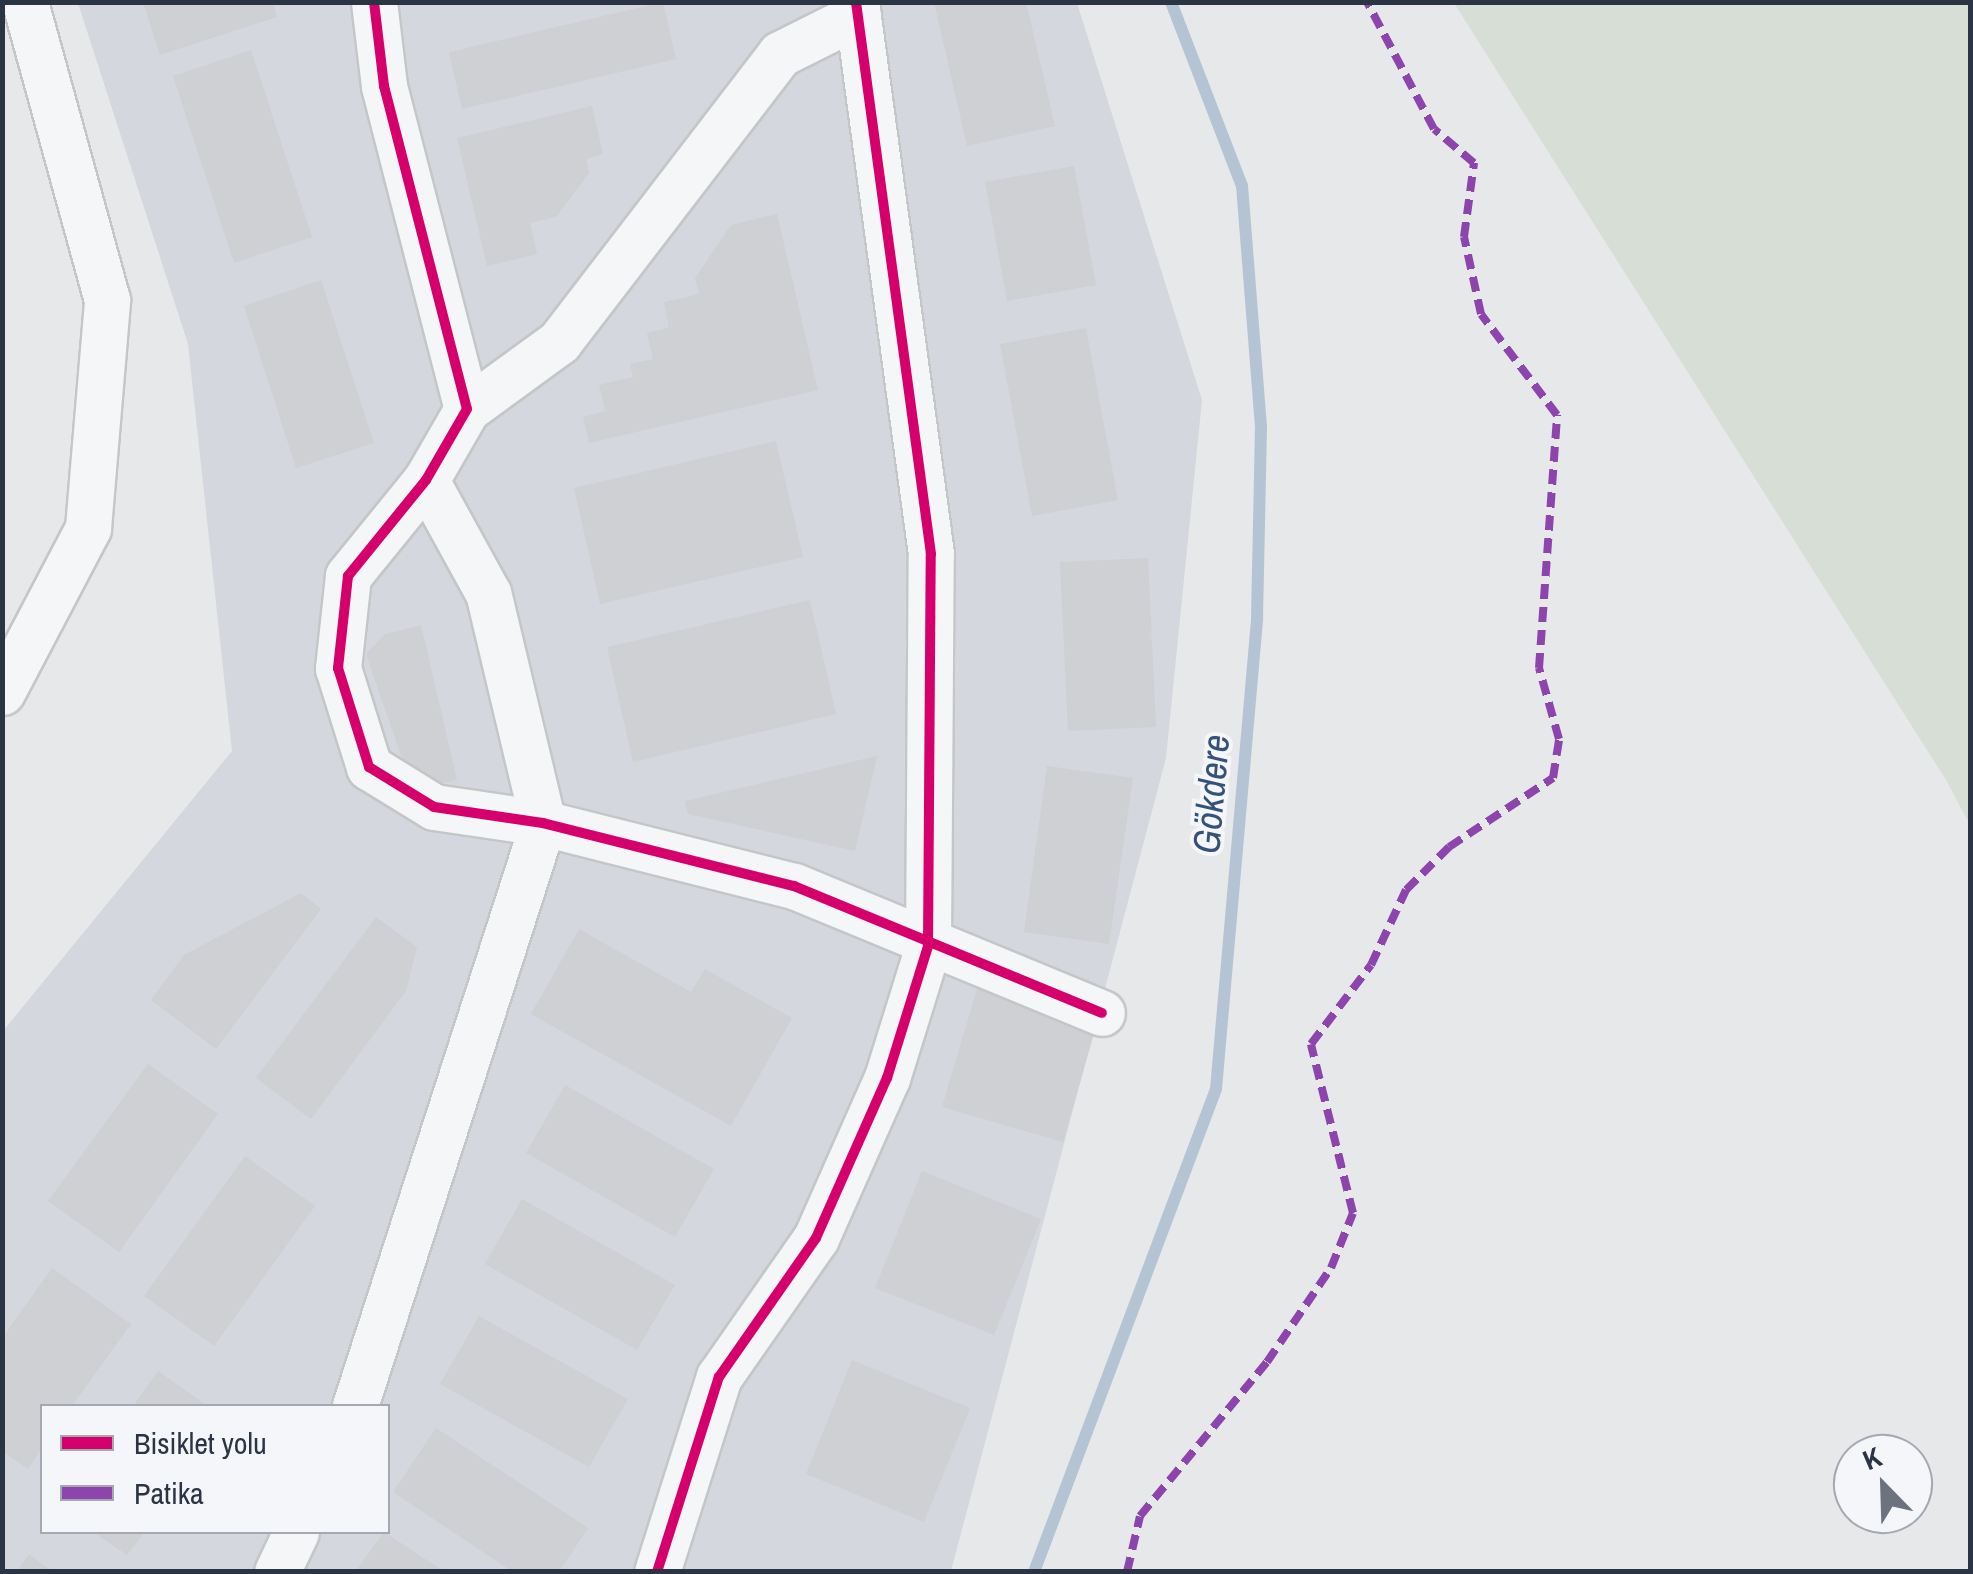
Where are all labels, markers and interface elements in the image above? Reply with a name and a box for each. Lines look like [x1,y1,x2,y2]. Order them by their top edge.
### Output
water label: Gökdere [1183,732,1239,856]
legend [40,1404,390,1534]
text: Bisiklet yolu [134,1423,267,1463]
north arrow [1833,1434,1933,1534]
text: K [1857,1438,1887,1479]
text: Patika [134,1473,204,1513]

